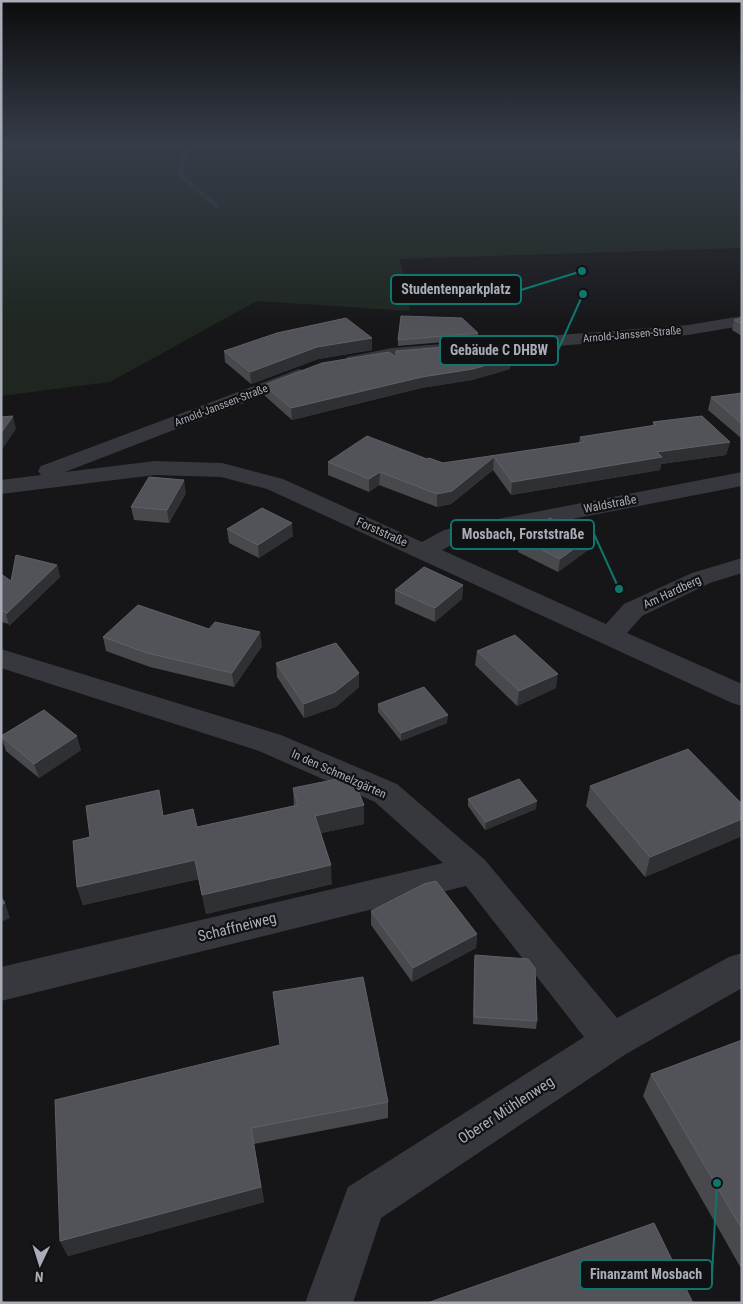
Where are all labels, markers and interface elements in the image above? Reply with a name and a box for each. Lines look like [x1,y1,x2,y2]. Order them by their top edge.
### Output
callout: Studentenparkplatz [391,275,521,304]
text: Studentenparkplatz [401,281,511,297]
street label: Arnold-Janssen-Straße [582,324,682,345]
callout: Gebäude C DHBW [440,336,558,365]
text: Gebäude C DHBW [450,342,549,358]
street label: Arnold-Janssen-Straße [173,382,270,429]
street label: Waldstraße [582,492,638,516]
street label: Forststraße [354,515,410,550]
callout: Mosbach, Forststraße [451,520,594,549]
text: Mosbach, Forststraße [462,526,584,542]
street label: Am Hardberg [641,572,703,612]
street label: In den Schmelzgärten [289,747,389,801]
street label: Schaffneiweg [196,909,278,945]
street label: Oberer Mühlenweg [455,1072,557,1148]
north arrow [15,1239,65,1289]
callout: Finanzamt Mosbach [580,1260,712,1289]
text: Finanzamt Mosbach [590,1266,702,1282]
text: N [34,1269,44,1285]

